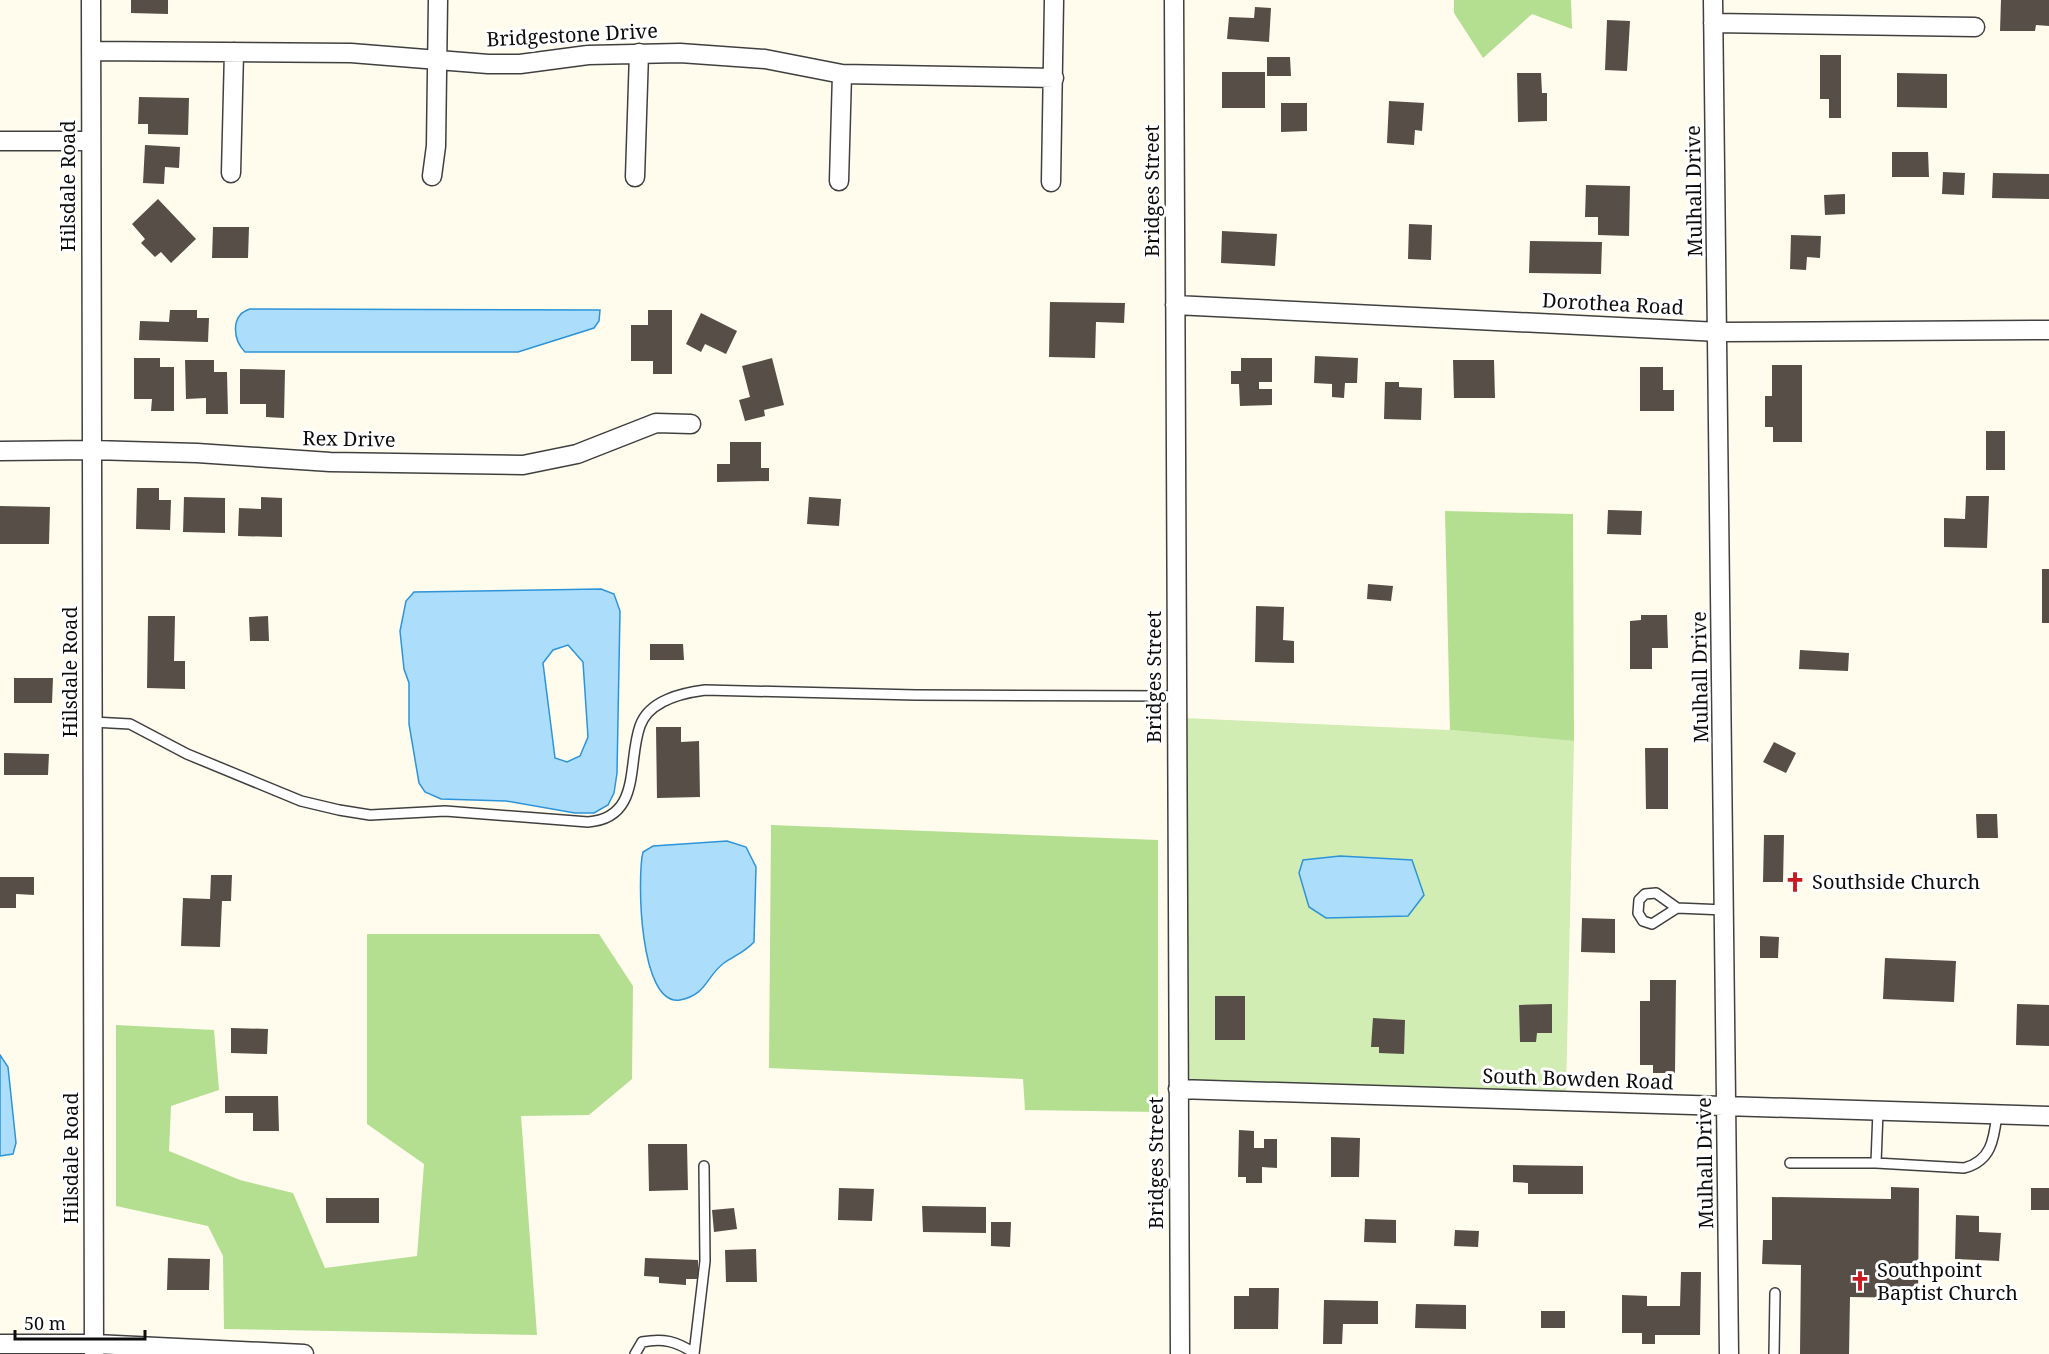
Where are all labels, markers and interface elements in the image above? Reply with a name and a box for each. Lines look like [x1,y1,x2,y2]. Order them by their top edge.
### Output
street label: Bridgestone Drive [486,17,658,52]
street label: Hilsdale Road [54,120,81,252]
street label: Bridges Street [1138,125,1165,257]
street label: Mulhall Drive [1679,125,1708,257]
street label: Dorothea Road [1541,286,1685,321]
street label: Rex Drive [302,424,396,453]
street label: Hilsdale Road [56,606,83,738]
street label: Bridges Street [1140,611,1167,743]
street label: Mulhall Drive [1685,611,1714,743]
place label: Southside Church [1812,868,1980,895]
church icon: Southside Church [1783,870,1807,894]
street label: South Bowden Road [1482,1062,1674,1095]
street label: Hilsdale Road [57,1092,84,1224]
street label: Bridges Street [1142,1097,1169,1229]
street label: Mulhall Drive [1690,1097,1719,1229]
place label: Southpoint Baptist Church [1877,1256,2018,1306]
church icon: Southpoint Baptist Church [1848,1269,1872,1293]
scale bar [15,1303,146,1341]
text: 50 m [24,1311,66,1335]

